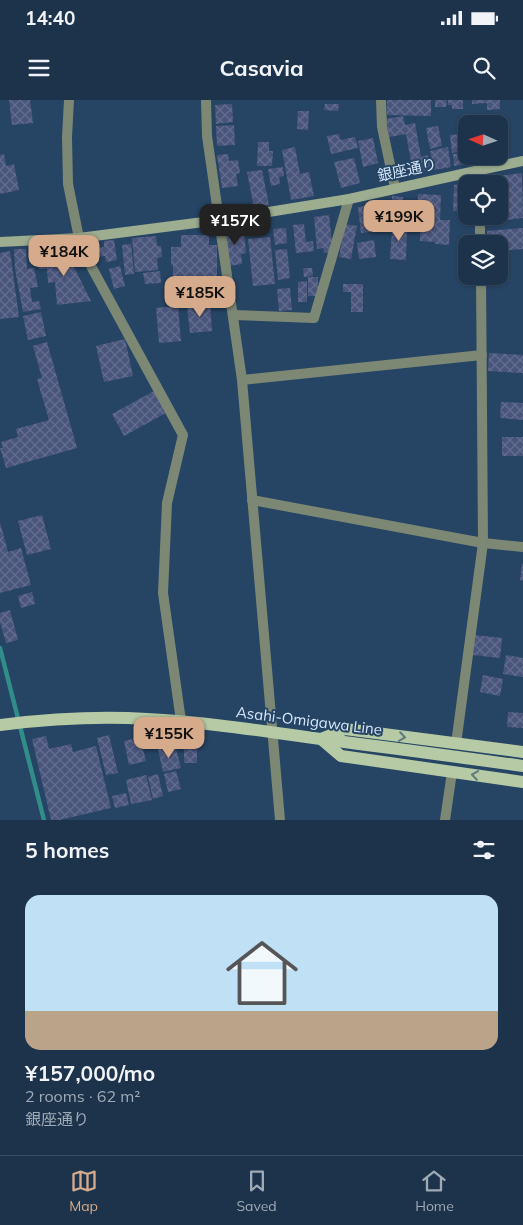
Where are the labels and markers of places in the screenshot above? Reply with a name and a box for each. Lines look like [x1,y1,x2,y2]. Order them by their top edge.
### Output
pin: ¥199K [364,200,434,242]
pin: ¥157K [200,204,270,246]
pin: ¥184K [29,234,99,277]
pin: ¥185K [165,276,235,318]
pin: ¥155K [134,716,204,759]

